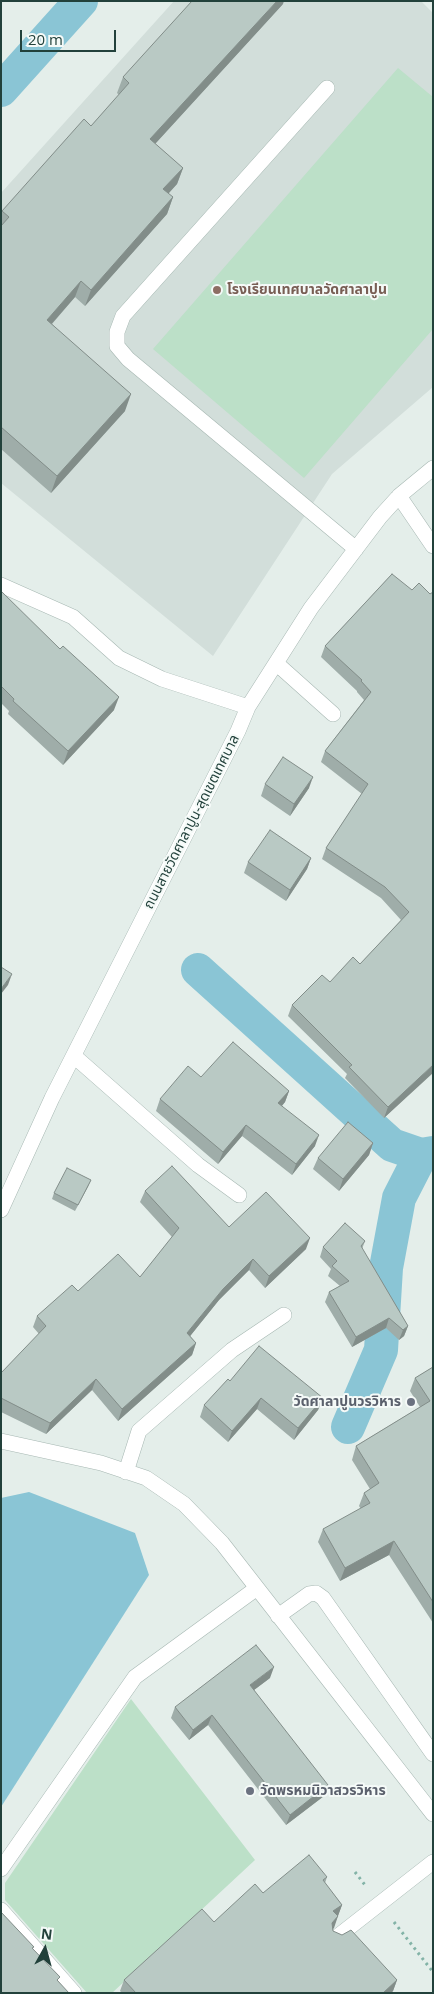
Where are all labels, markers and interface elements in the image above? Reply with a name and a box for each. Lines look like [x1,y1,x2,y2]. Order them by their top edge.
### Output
scale bar [22,20,119,52]
text: 20 m [28,29,63,49]
place label: โรงเรียนเทศบาลวัดศาลาปูน [227,282,387,298]
marker: โรงเรียนเทศบาลวัดศาลาปูน [211,284,223,296]
street label: ถนนสายวัดศาลาปูน-สุดเขตเทศบาล [141,732,243,912]
place label: วัดศาลาปูนวรวิหาร [294,1394,401,1410]
marker: วัดศาลาปูนวรวิหาร [405,1396,417,1408]
place label: วัดพรหมนิวาสวรวิหาร [260,1783,386,1799]
marker: วัดพรหมนิวาสวรวิหาร [244,1785,256,1797]
text: N [40,1923,54,1944]
north arrow [20,1924,70,1974]

